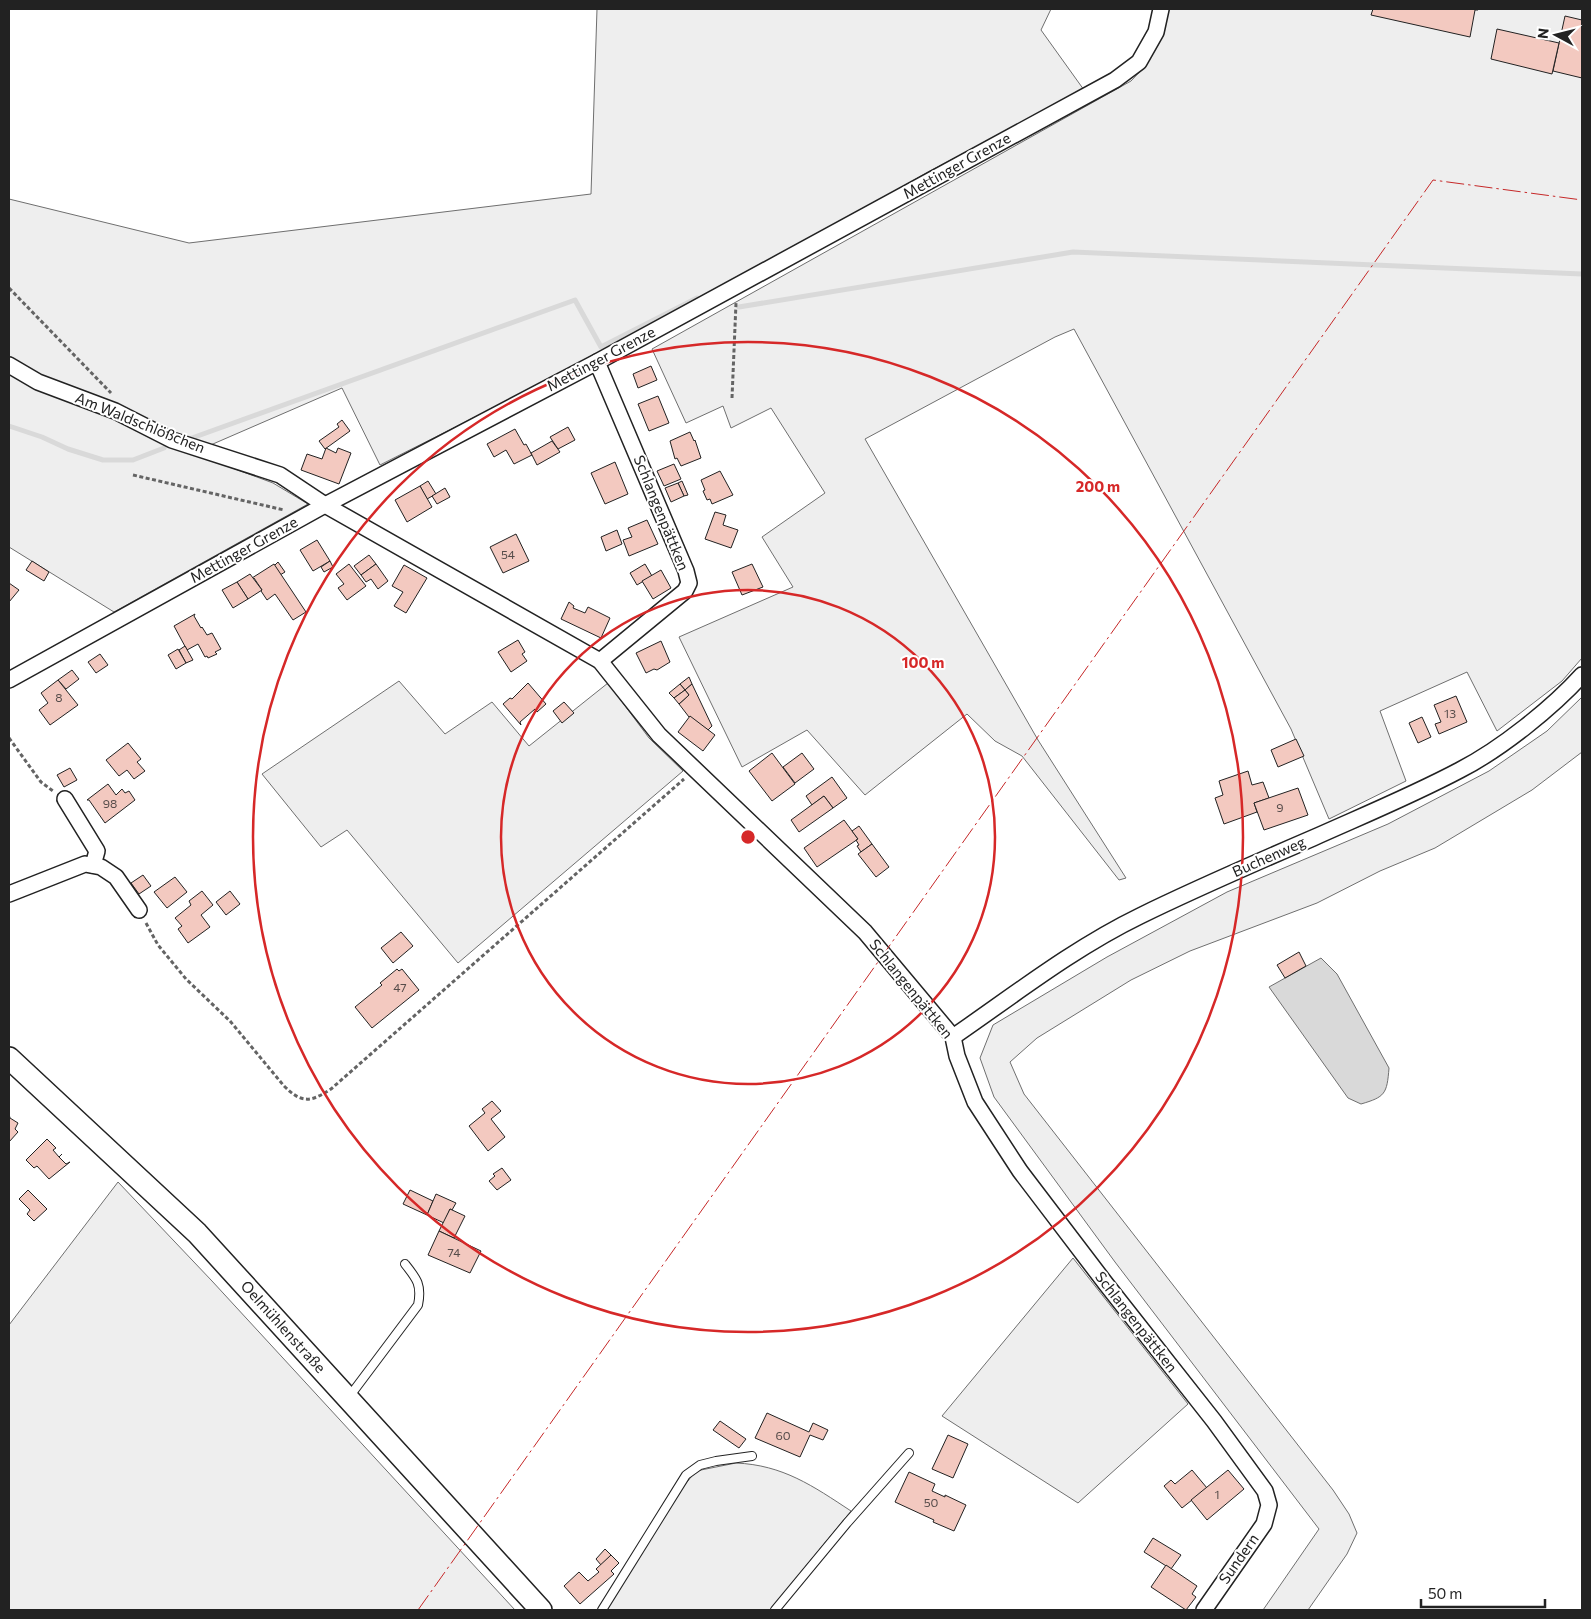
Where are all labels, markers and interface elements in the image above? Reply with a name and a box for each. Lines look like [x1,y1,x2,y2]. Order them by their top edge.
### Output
north arrow [1531,10,1581,60]
text: N [1534,27,1552,40]
street label: Mettinger Grenze [900,128,1014,202]
street label: Mettinger Grenze [543,322,658,394]
street label: Am Waldschlößchen [73,388,208,456]
street label: Schlangenpättken [631,452,693,573]
text: 200 m [1076,477,1120,495]
street label: Mettinger Grenze [187,512,301,586]
house number: 54 [501,547,515,561]
text: 100 m [902,653,944,671]
house number: 8 [55,690,63,704]
house number: 13 [1444,706,1456,720]
house number: 98 [103,796,117,810]
house number: 9 [1276,800,1284,814]
centre of rings [739,828,757,846]
street label: Buchenweg [1229,832,1308,880]
street label: Schlangenpättken [866,935,957,1042]
house number: 47 [393,980,407,994]
house number: 74 [448,1245,460,1259]
street label: Schlangenpättken [1092,1267,1182,1375]
street label: Oelmühlenstraße [238,1276,330,1376]
house number: 60 [775,1428,791,1442]
house number: 1 [1214,1487,1220,1501]
house number: 50 [924,1495,939,1509]
street label: Sundern [1214,1530,1262,1587]
scale bar [1421,1576,1545,1608]
text: 50 m [1428,1584,1462,1602]

